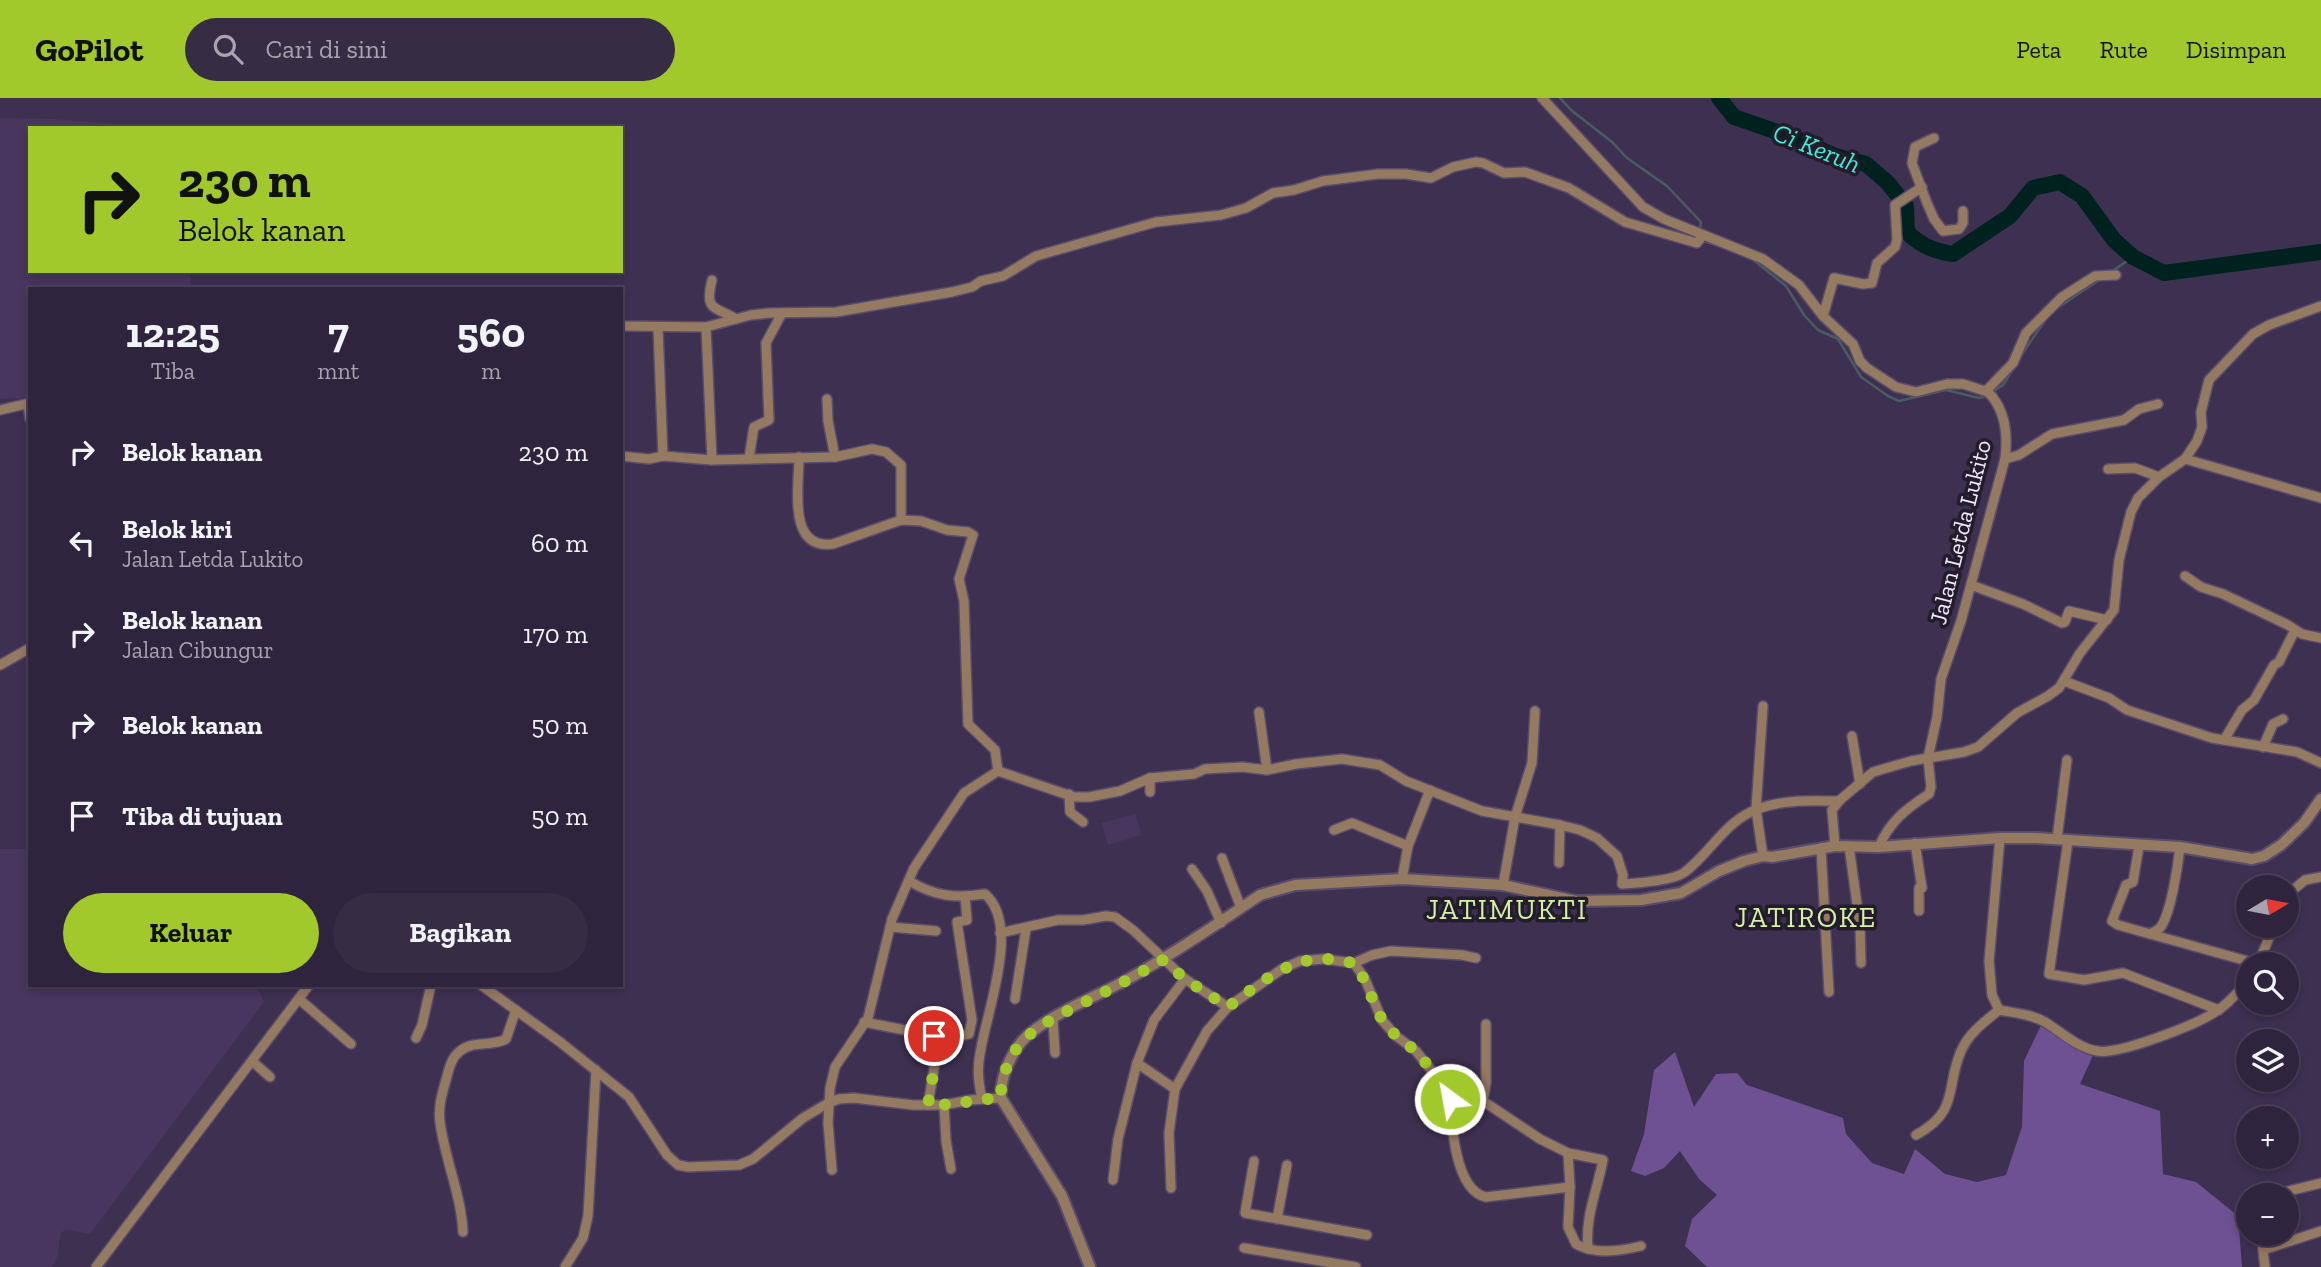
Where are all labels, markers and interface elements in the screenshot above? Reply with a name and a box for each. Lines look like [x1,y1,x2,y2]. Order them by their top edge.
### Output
search box [185,18,675,81]
text: GoPilot [35,30,143,69]
icon: search [209,30,247,68]
text: Cari di sini [265,33,387,65]
text: Peta [2016,35,2061,64]
text: Rute [2099,35,2148,64]
text: Disimpan [2186,35,2286,64]
water label: Ci Keruh [1769,116,1865,180]
text: 230 m [178,151,311,210]
icon: right [63,154,154,245]
text: Belok kanan [178,211,345,249]
text: 12:25 [126,307,220,358]
text: 7 [328,307,349,358]
text: 560 [457,307,525,358]
text: Tiba [151,357,195,385]
text: mnt [318,357,359,385]
text: m [481,357,501,385]
icon: right [63,433,101,471]
text: Belok kanan [122,436,263,468]
text: 230 m [519,436,588,468]
street label: Jalan Letda Lukito [1923,437,1997,627]
text: Belok kiri [122,513,232,545]
icon: left [63,524,101,562]
text: 60 m [531,527,588,559]
text: Jalan Letda Lukito [122,545,303,573]
text: Belok kanan [122,604,263,636]
icon: right [63,615,101,653]
text: 170 m [523,618,588,650]
text: Jalan Cibungur [122,636,273,664]
icon: right [63,706,101,744]
text: Belok kanan [122,709,263,741]
text: 50 m [531,709,588,741]
icon: arrive [63,797,101,835]
text: Tiba di tujuan [122,800,283,832]
text: 50 m [531,800,588,832]
north arrow [2236,875,2300,938]
map controls [2236,875,2299,1246]
button: Keluar [63,893,319,973]
button: Bagikan [333,893,588,973]
district label: JATIMUKTI [1426,893,1588,926]
district label: JATIROKE [1735,901,1877,934]
button: search [2236,952,2299,1015]
pin [904,1006,964,1066]
icon: arrive [915,1017,953,1055]
button: layers [2236,1029,2299,1092]
position arrow [1413,1062,1487,1136]
button: + [2236,1106,2299,1169]
button: − [2236,1183,2299,1246]

